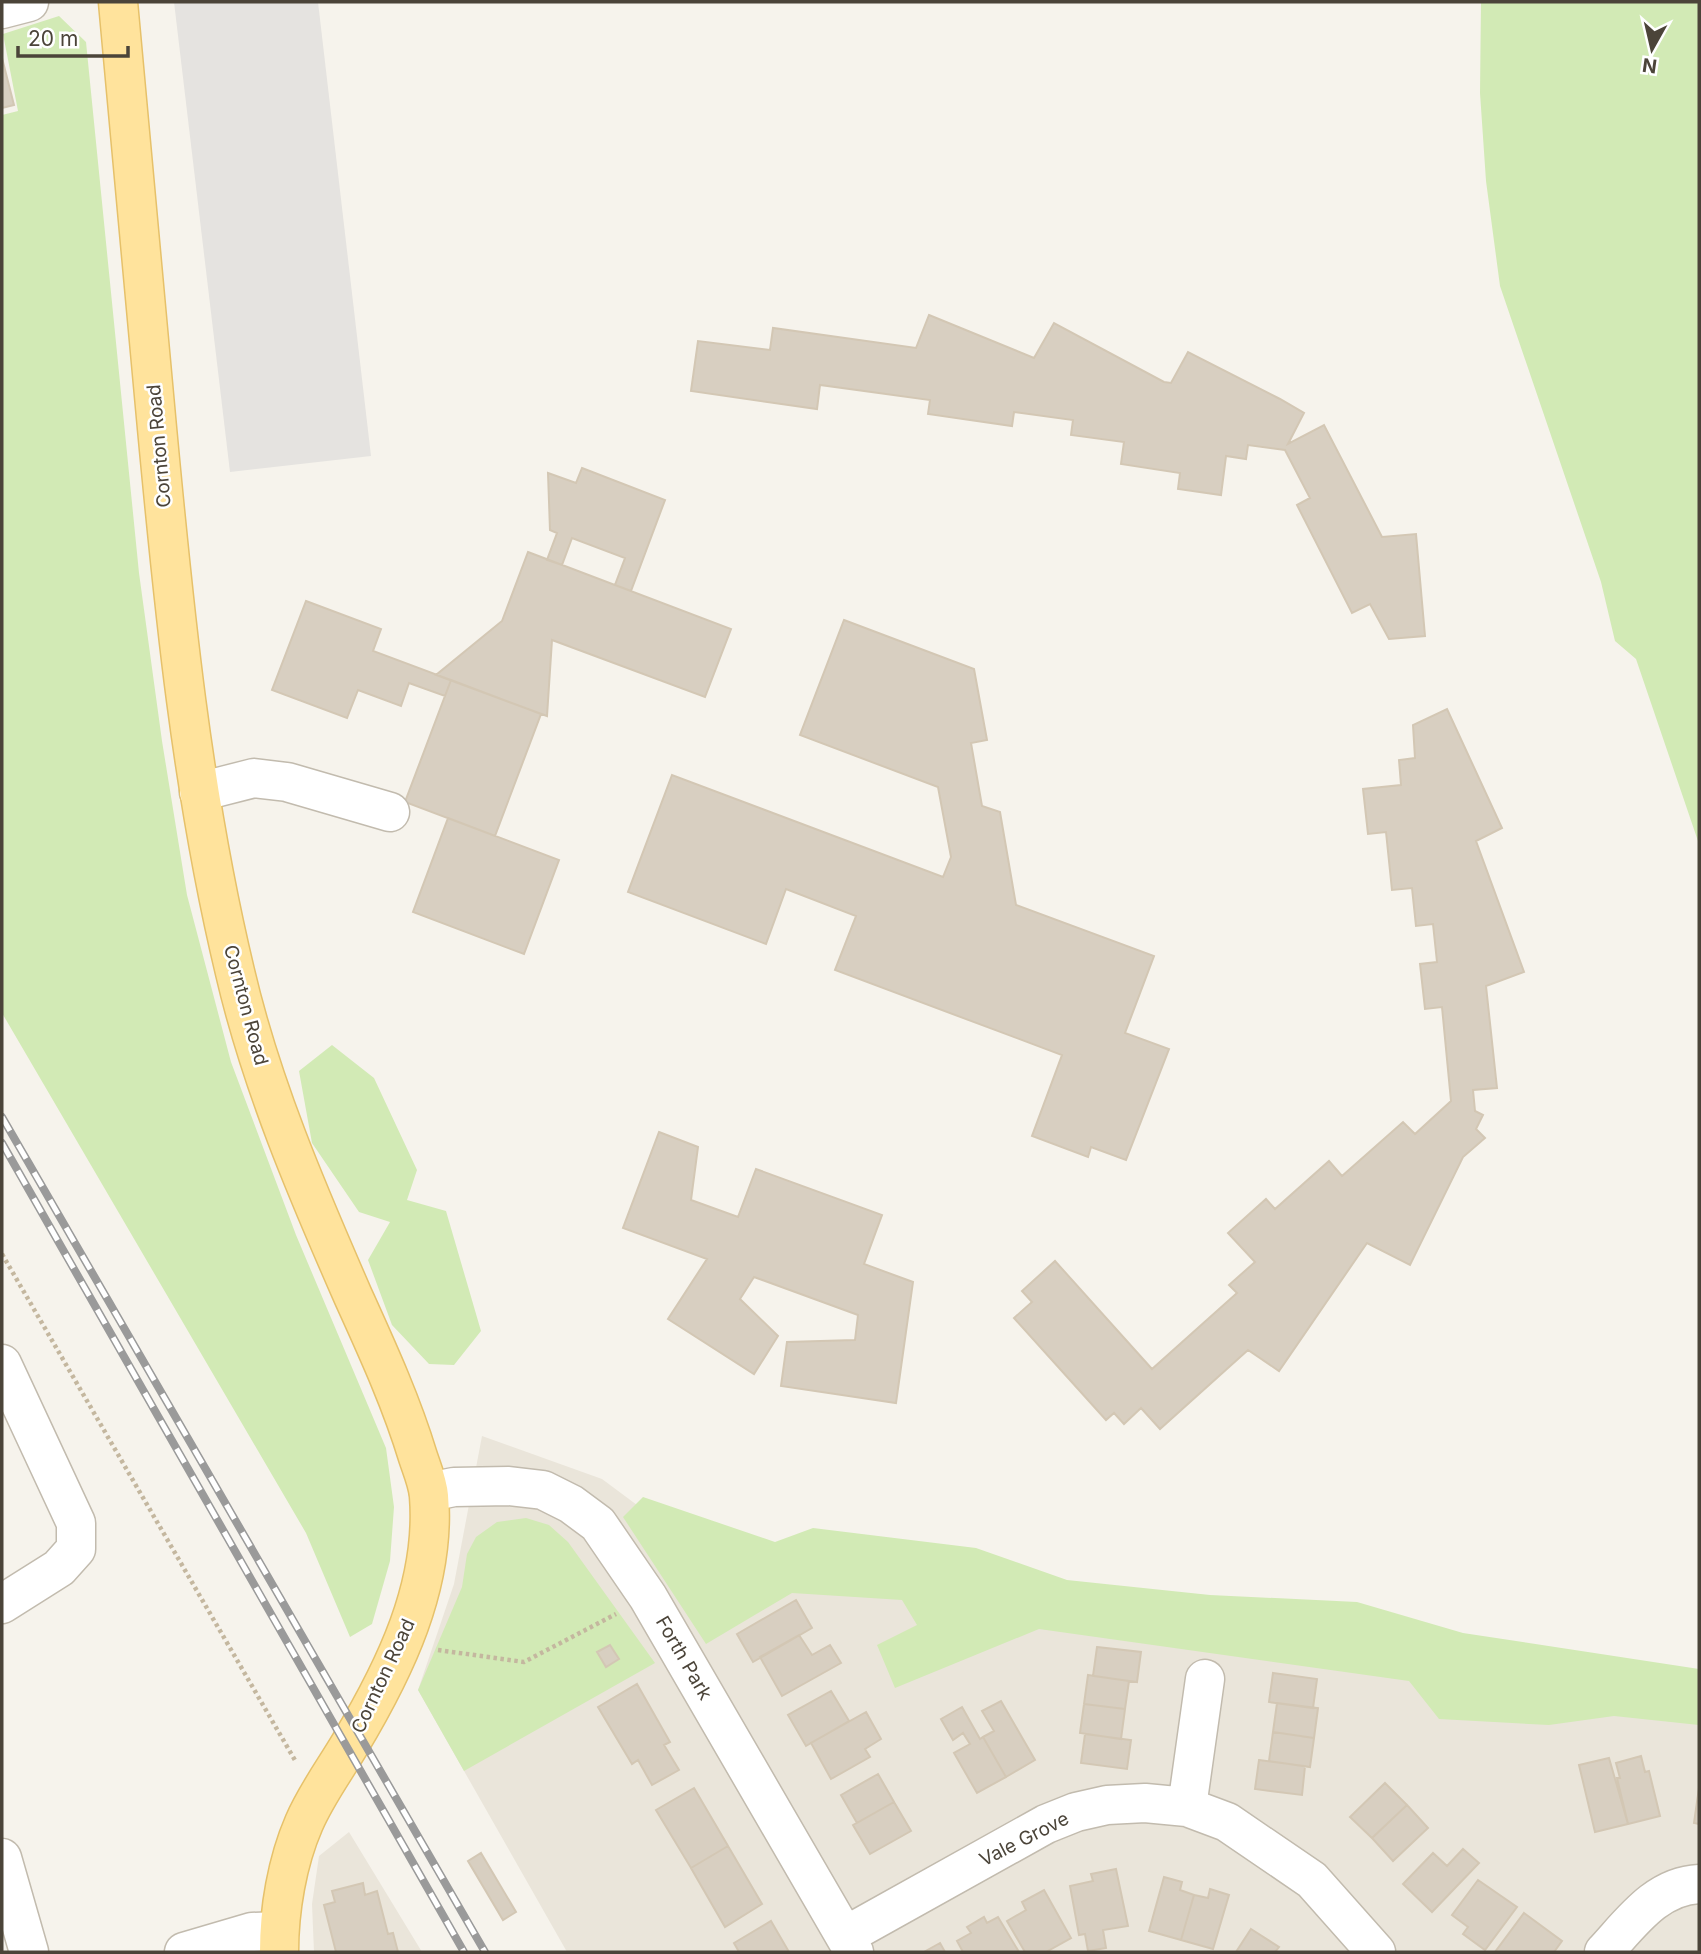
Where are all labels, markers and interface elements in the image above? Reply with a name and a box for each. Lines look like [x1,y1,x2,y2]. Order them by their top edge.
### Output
scale bar [18,14,128,58]
north arrow [1617,14,1687,84]
text: 20 m [28,26,78,51]
text: N [1641,53,1658,78]
street label: Cornton Road [142,383,176,509]
street label: Cornton Road [219,942,273,1068]
street label: Forth Park [651,1612,717,1704]
street label: Cornton Road [346,1615,420,1737]
street label: Vale Grove [975,1807,1073,1871]

